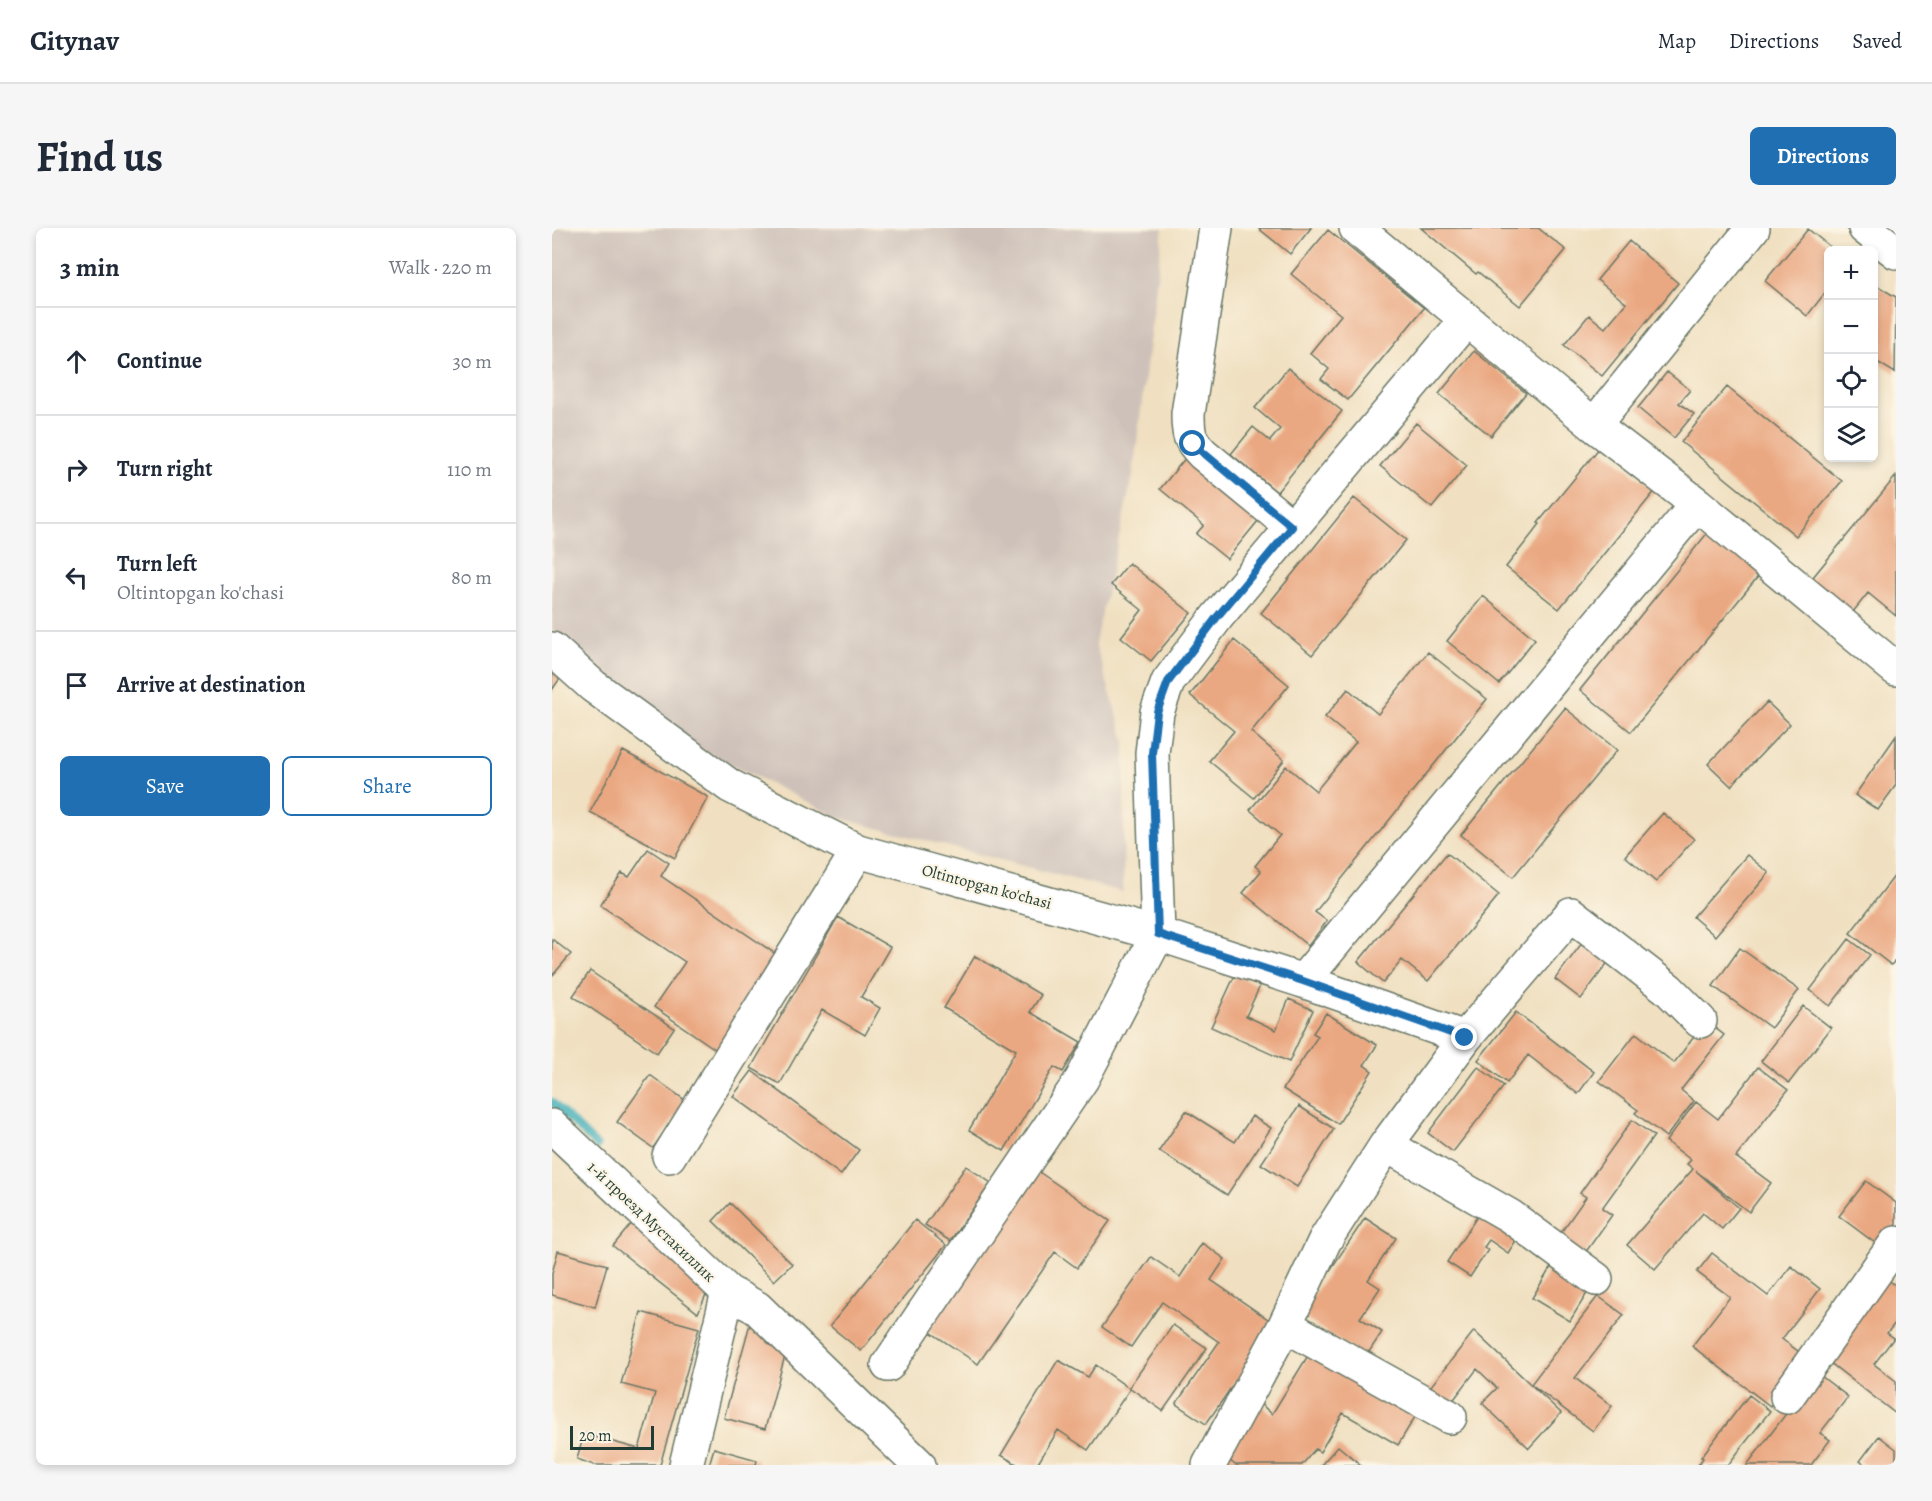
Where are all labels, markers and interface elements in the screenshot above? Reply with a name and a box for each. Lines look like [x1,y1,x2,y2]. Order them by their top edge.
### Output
text: Citynav [30,22,119,60]
text: Map [1658,27,1696,55]
text: Directions [1729,27,1819,55]
text: Saved [1852,27,1902,55]
button: Directions [1750,127,1896,185]
text: Find us [36,128,163,185]
map controls [1824,246,1878,462]
button: + [1824,246,1878,300]
text: 3 min [60,250,120,285]
text: Walk · 220 m [389,254,492,281]
button: − [1824,300,1878,354]
icon: ahead [60,345,93,378]
text: Continue [117,346,202,376]
text: 30 m [452,348,492,375]
button: locate [1824,354,1878,408]
button: layers [1824,408,1878,462]
route start [1179,430,1205,456]
icon: right [60,453,93,486]
text: Turn right [117,454,213,484]
text: 110 m [447,456,492,483]
text: Turn left [117,549,197,579]
icon: left [60,561,93,594]
text: 80 m [451,564,492,591]
text: Oltintopgan ko'chasi [117,579,284,606]
icon: arrive [60,669,93,702]
text: Arrive at destination [117,670,306,700]
button: Save [60,756,270,816]
button: Share [282,756,492,816]
street label: Oltintopgan ko'chasi [919,859,1054,915]
route end [1451,1024,1477,1050]
street label: 1-й проезд Мустакиллик [582,1156,720,1287]
scale bar [570,1423,654,1450]
text: 20 m [579,1425,612,1447]

